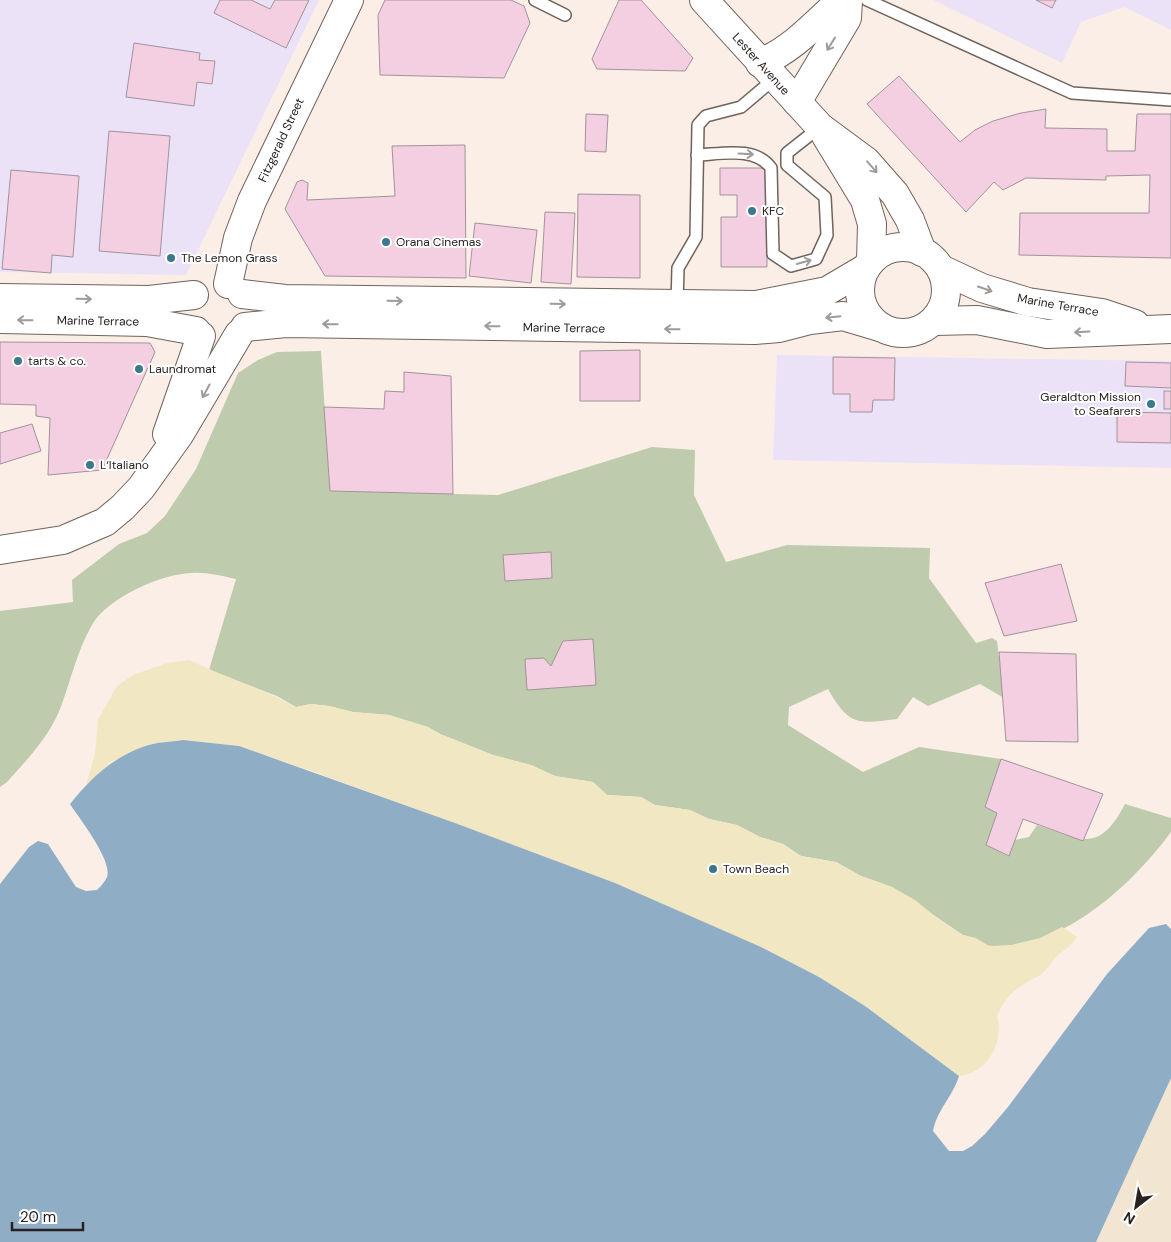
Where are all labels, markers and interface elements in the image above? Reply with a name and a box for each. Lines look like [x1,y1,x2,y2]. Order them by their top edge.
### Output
street label: Lester Avenue [729,30,793,99]
one-way arrow [826,37,836,51]
street label: Fitzgerald Street [254,95,308,185]
one-way arrow [737,150,753,159]
one-way arrow [866,161,877,174]
place label: KFC [762,203,784,219]
marker: KFC [746,205,758,217]
place label: Orana Cinemas [396,234,481,250]
marker: Orana Cinemas [380,236,392,248]
place label: The Lemon Grass [181,250,278,266]
marker: The Lemon Grass [165,252,177,264]
one-way arrow [796,256,812,266]
one-way arrow [977,285,993,294]
street label: Marine Terrace [1016,290,1100,320]
one-way arrow [75,294,91,304]
one-way arrow [387,296,403,306]
one-way arrow [550,299,566,309]
street label: Marine Terrace [57,312,140,330]
one-way arrow [826,312,842,322]
one-way arrow [18,315,34,324]
one-way arrow [322,319,338,329]
street label: Marine Terrace [523,319,606,337]
one-way arrow [484,322,500,331]
one-way arrow [664,324,680,334]
one-way arrow [1074,328,1090,337]
place label: tarts & co. [28,353,86,369]
marker: tarts & co. [12,355,24,367]
place label: Laundromat [149,361,217,377]
marker: Laundromat [133,363,145,375]
one-way arrow [201,383,211,398]
place label: Geraldton Mission to Seafarers [1040,389,1141,419]
marker: Geraldton Mission to Seafarers [1145,398,1157,410]
place label: L‘Italiano [100,457,149,473]
marker: L‘Italiano [84,459,96,471]
place label: Town Beach [723,861,789,877]
marker: Town Beach [707,863,719,875]
north arrow [1111,1182,1161,1232]
scale bar [12,1200,84,1232]
text: 20 m [20,1207,56,1227]
text: N [1120,1208,1138,1228]

